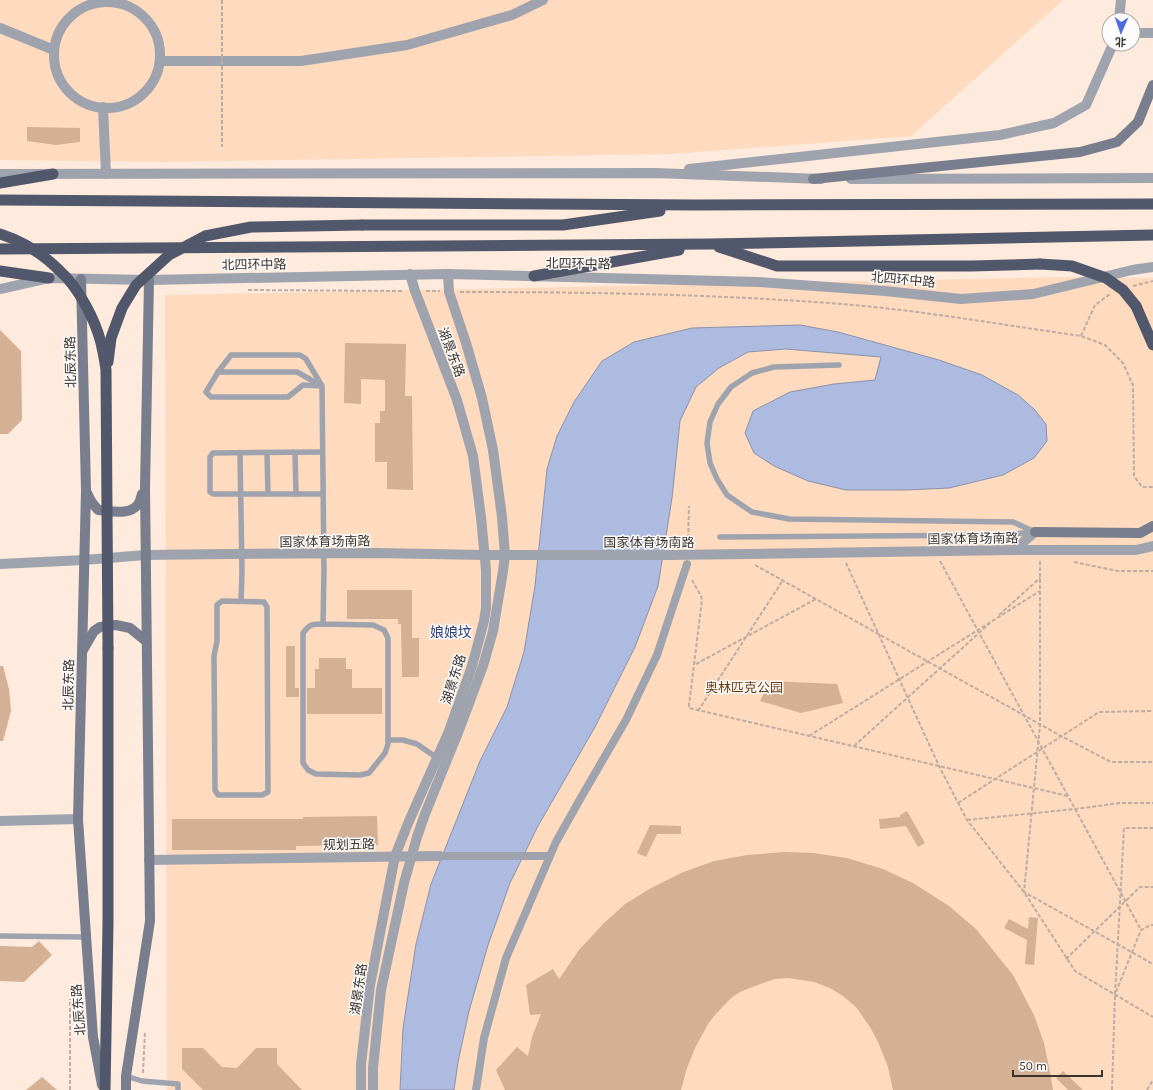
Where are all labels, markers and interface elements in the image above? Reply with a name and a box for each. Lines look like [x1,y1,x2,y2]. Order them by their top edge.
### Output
north arrow [1101,12,1141,52]
text: 北 [1115,35,1126,48]
street label: 北四环中路 [545,255,611,272]
street label: 北四环中路 [221,256,287,273]
street label: 北四环中路 [870,269,936,290]
street label: 湖景东路 [435,325,468,379]
street label: 北辰东路 [63,336,78,388]
street label: 国家体育场南路 [927,530,1019,547]
street label: 国家体育场南路 [279,533,371,550]
street label: 国家体育场南路 [603,535,695,550]
district label: 娘娘坟 [430,624,472,641]
street label: 湖景东路 [438,652,469,706]
street label: 北辰东路 [61,659,76,711]
park label: 奥林匹克公园 [705,680,783,695]
street label: 规划五路 [323,837,375,852]
street label: 湖景东路 [347,962,370,1016]
street label: 北辰东路 [69,983,88,1037]
scale bar [1013,1052,1102,1078]
text: 50 m [1019,1059,1047,1073]

